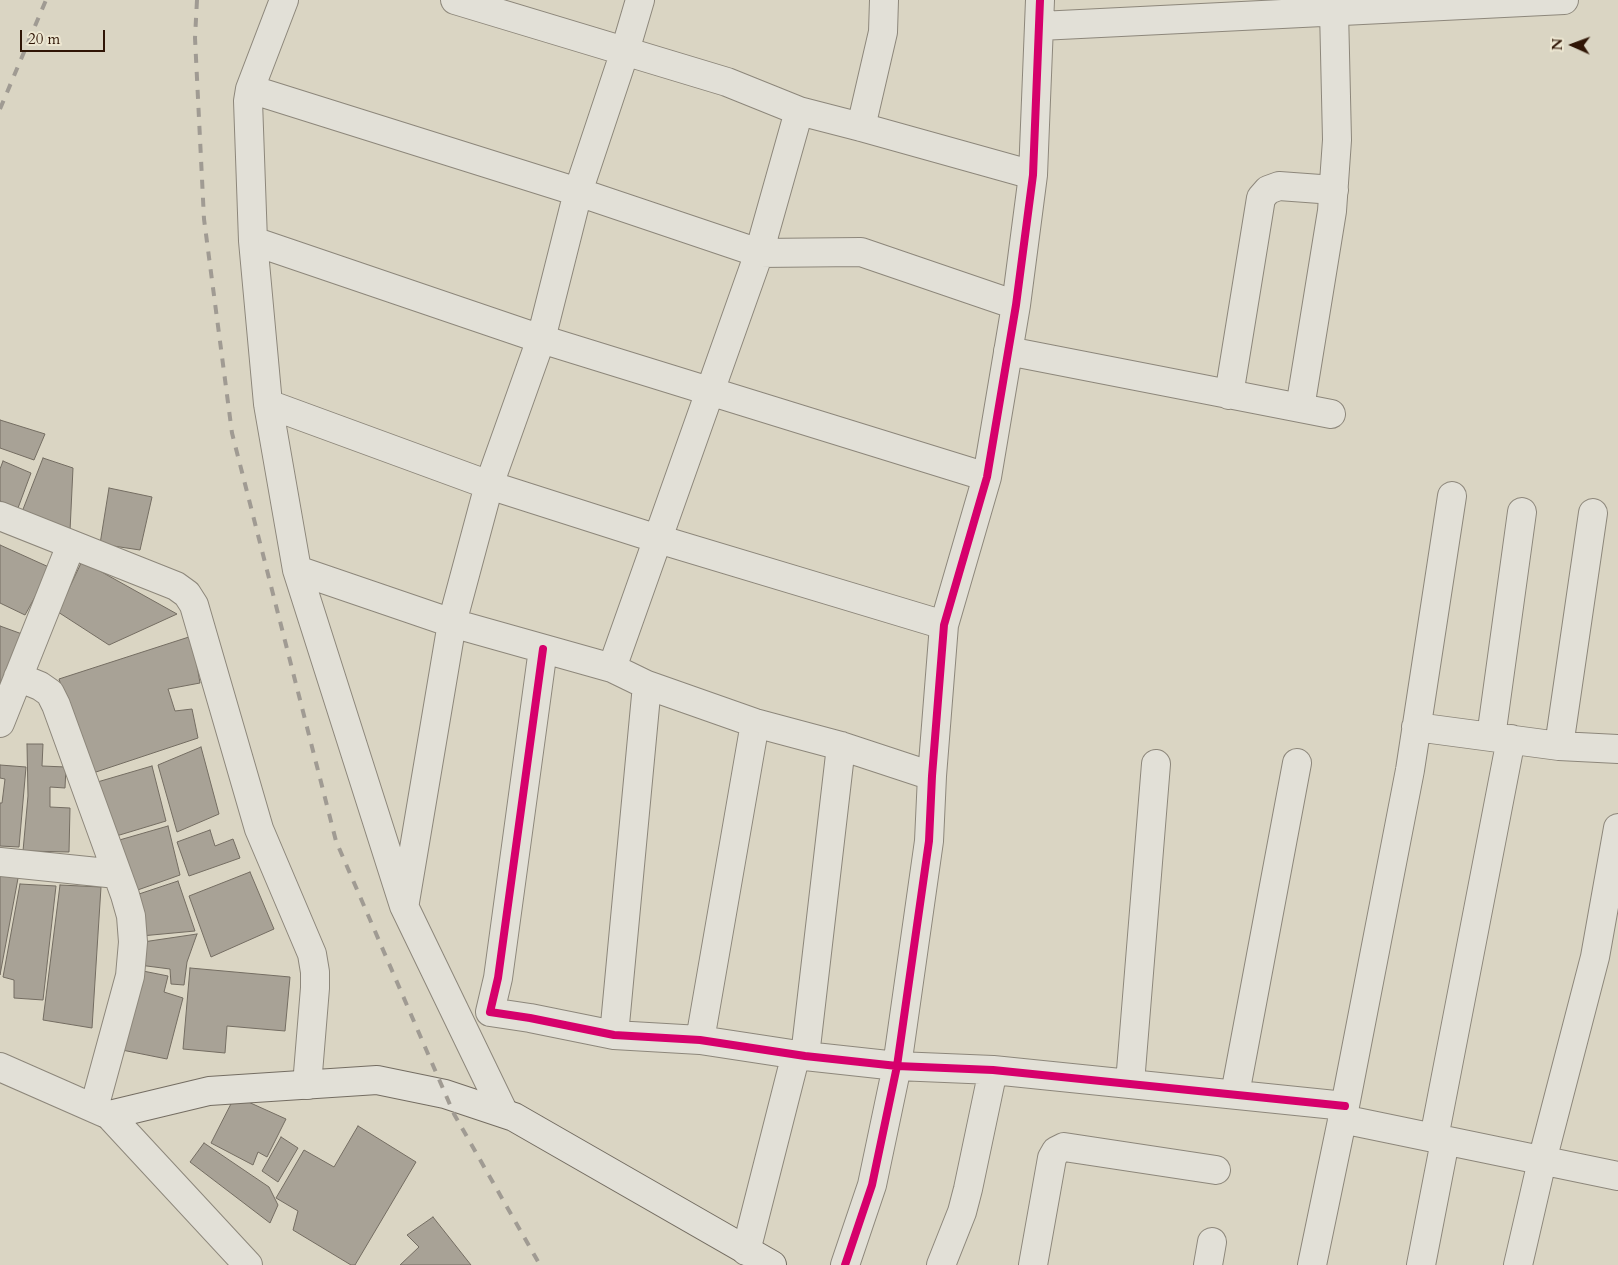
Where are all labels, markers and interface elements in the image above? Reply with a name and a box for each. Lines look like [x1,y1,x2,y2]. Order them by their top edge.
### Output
scale bar [22,20,108,52]
north arrow [1548,20,1598,70]
text: 20 m [28,29,60,49]
text: N [1548,38,1567,51]

